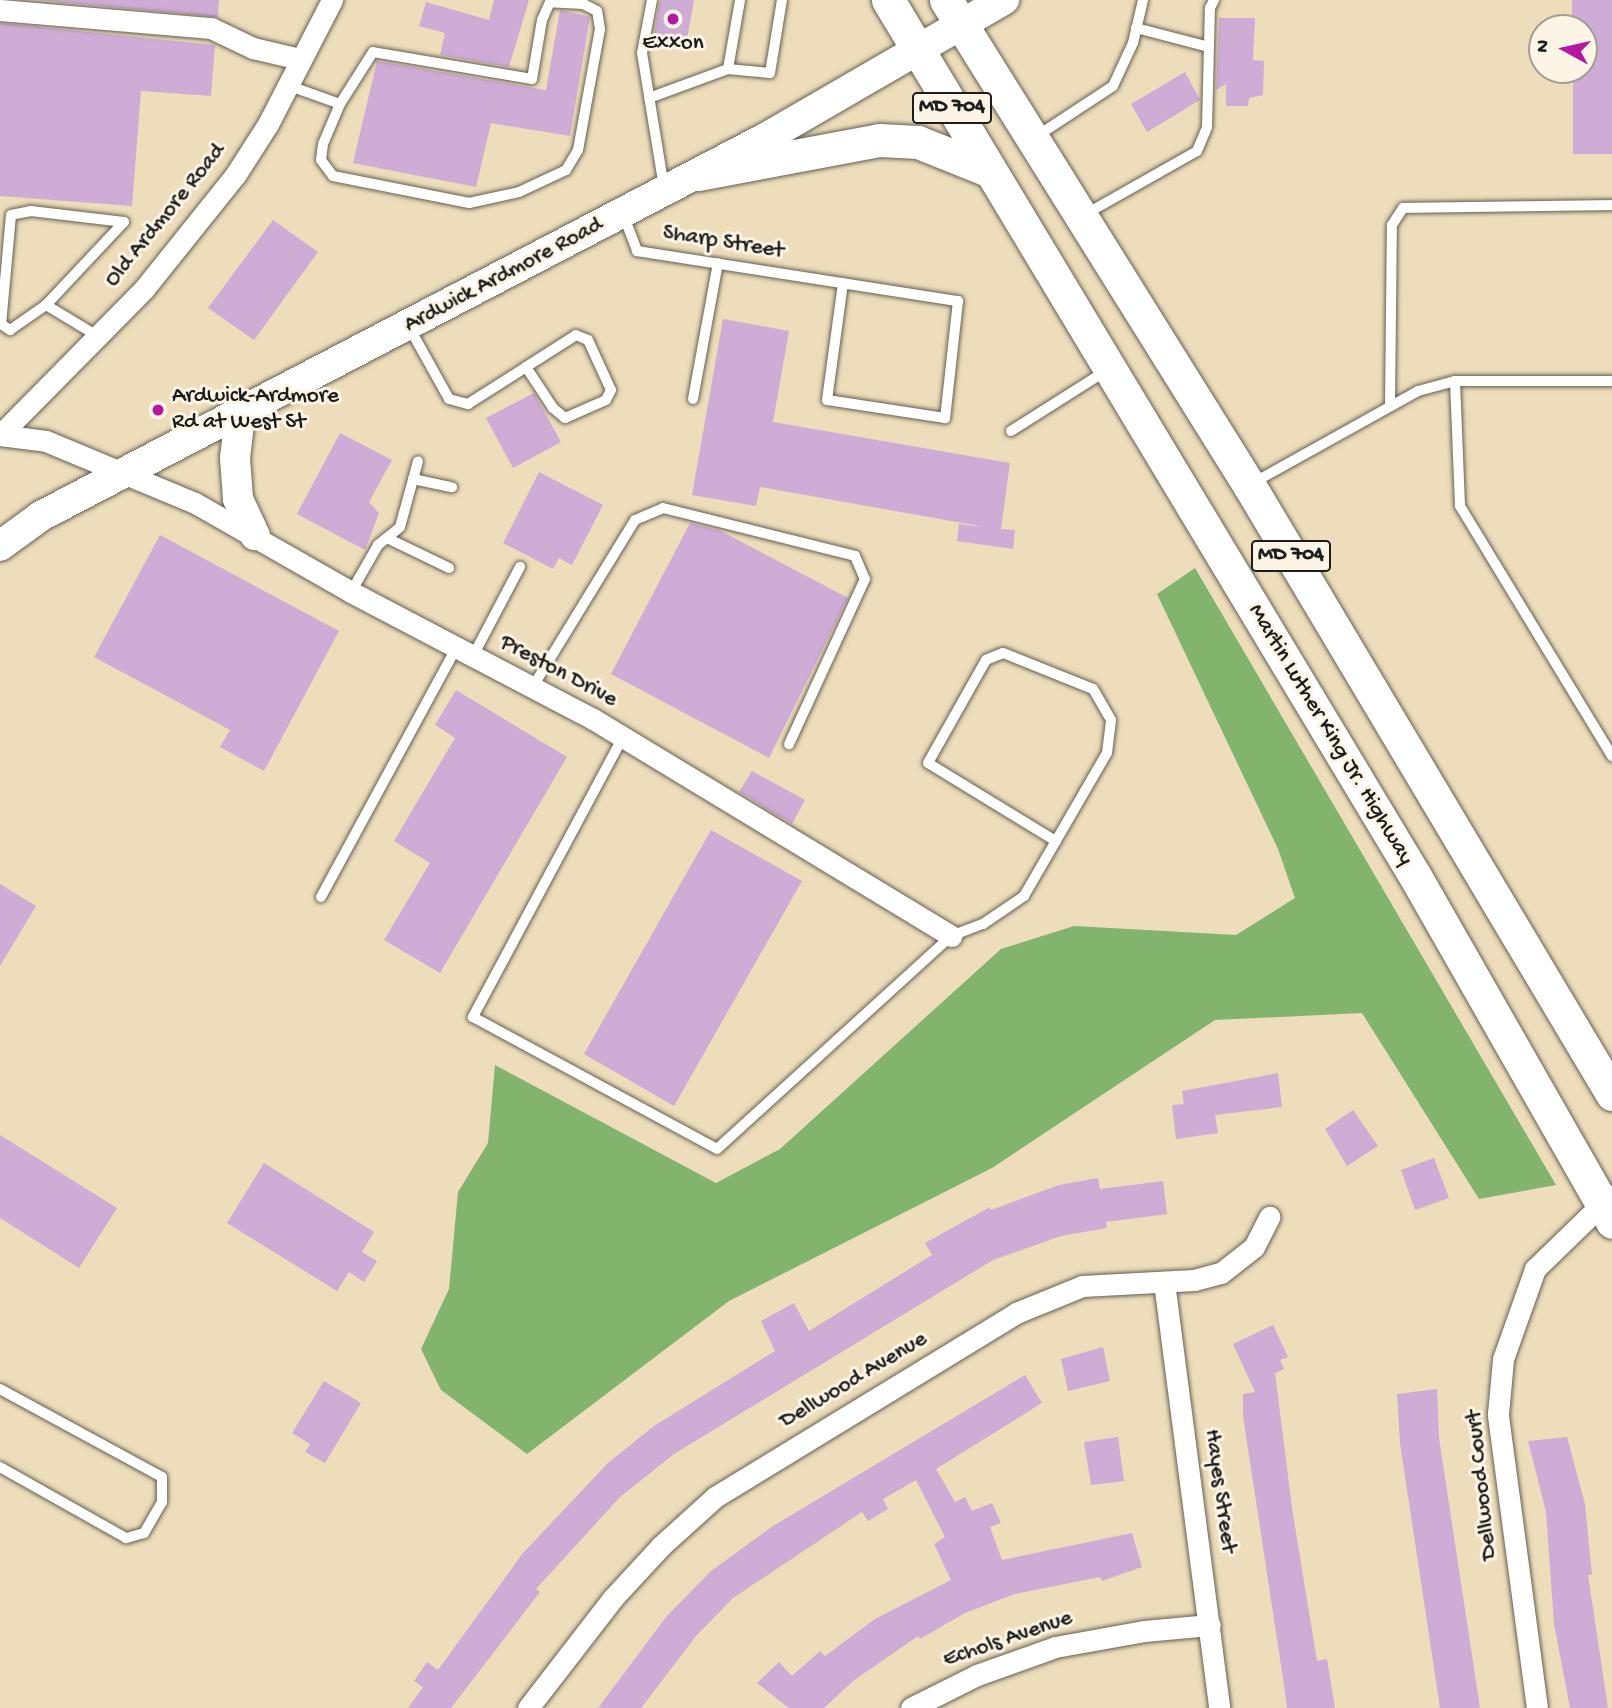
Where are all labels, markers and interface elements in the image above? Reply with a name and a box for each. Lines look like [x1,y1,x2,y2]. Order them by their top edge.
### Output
marker: Exxon [665,11,681,27]
north arrow [1528,14,1598,84]
place label: Exxon [642,30,704,58]
text: N [1531,39,1556,54]
road number: MD 704 [912,90,992,126]
street label: Old Ardmore Road [100,139,232,293]
street label: Ardwick Ardmore Road [400,212,608,340]
street label: Sharp Street [661,220,785,266]
place label: Ardwick-Ardmore Rd at West St [172,383,339,437]
marker: Ardwick-Ardmore Rd at West St [150,402,166,418]
road number: MD 704 [1251,538,1331,574]
street label: Martin Luther King Jr. Highway [1241,599,1419,871]
street label: Preston Drive [495,630,621,714]
street label: Dellwood Avenue [775,1326,933,1436]
street label: Dellwood Court [1461,1409,1505,1561]
street label: Hayes Street [1197,1428,1241,1554]
street label: Echols Avenue [940,1605,1076,1675]

